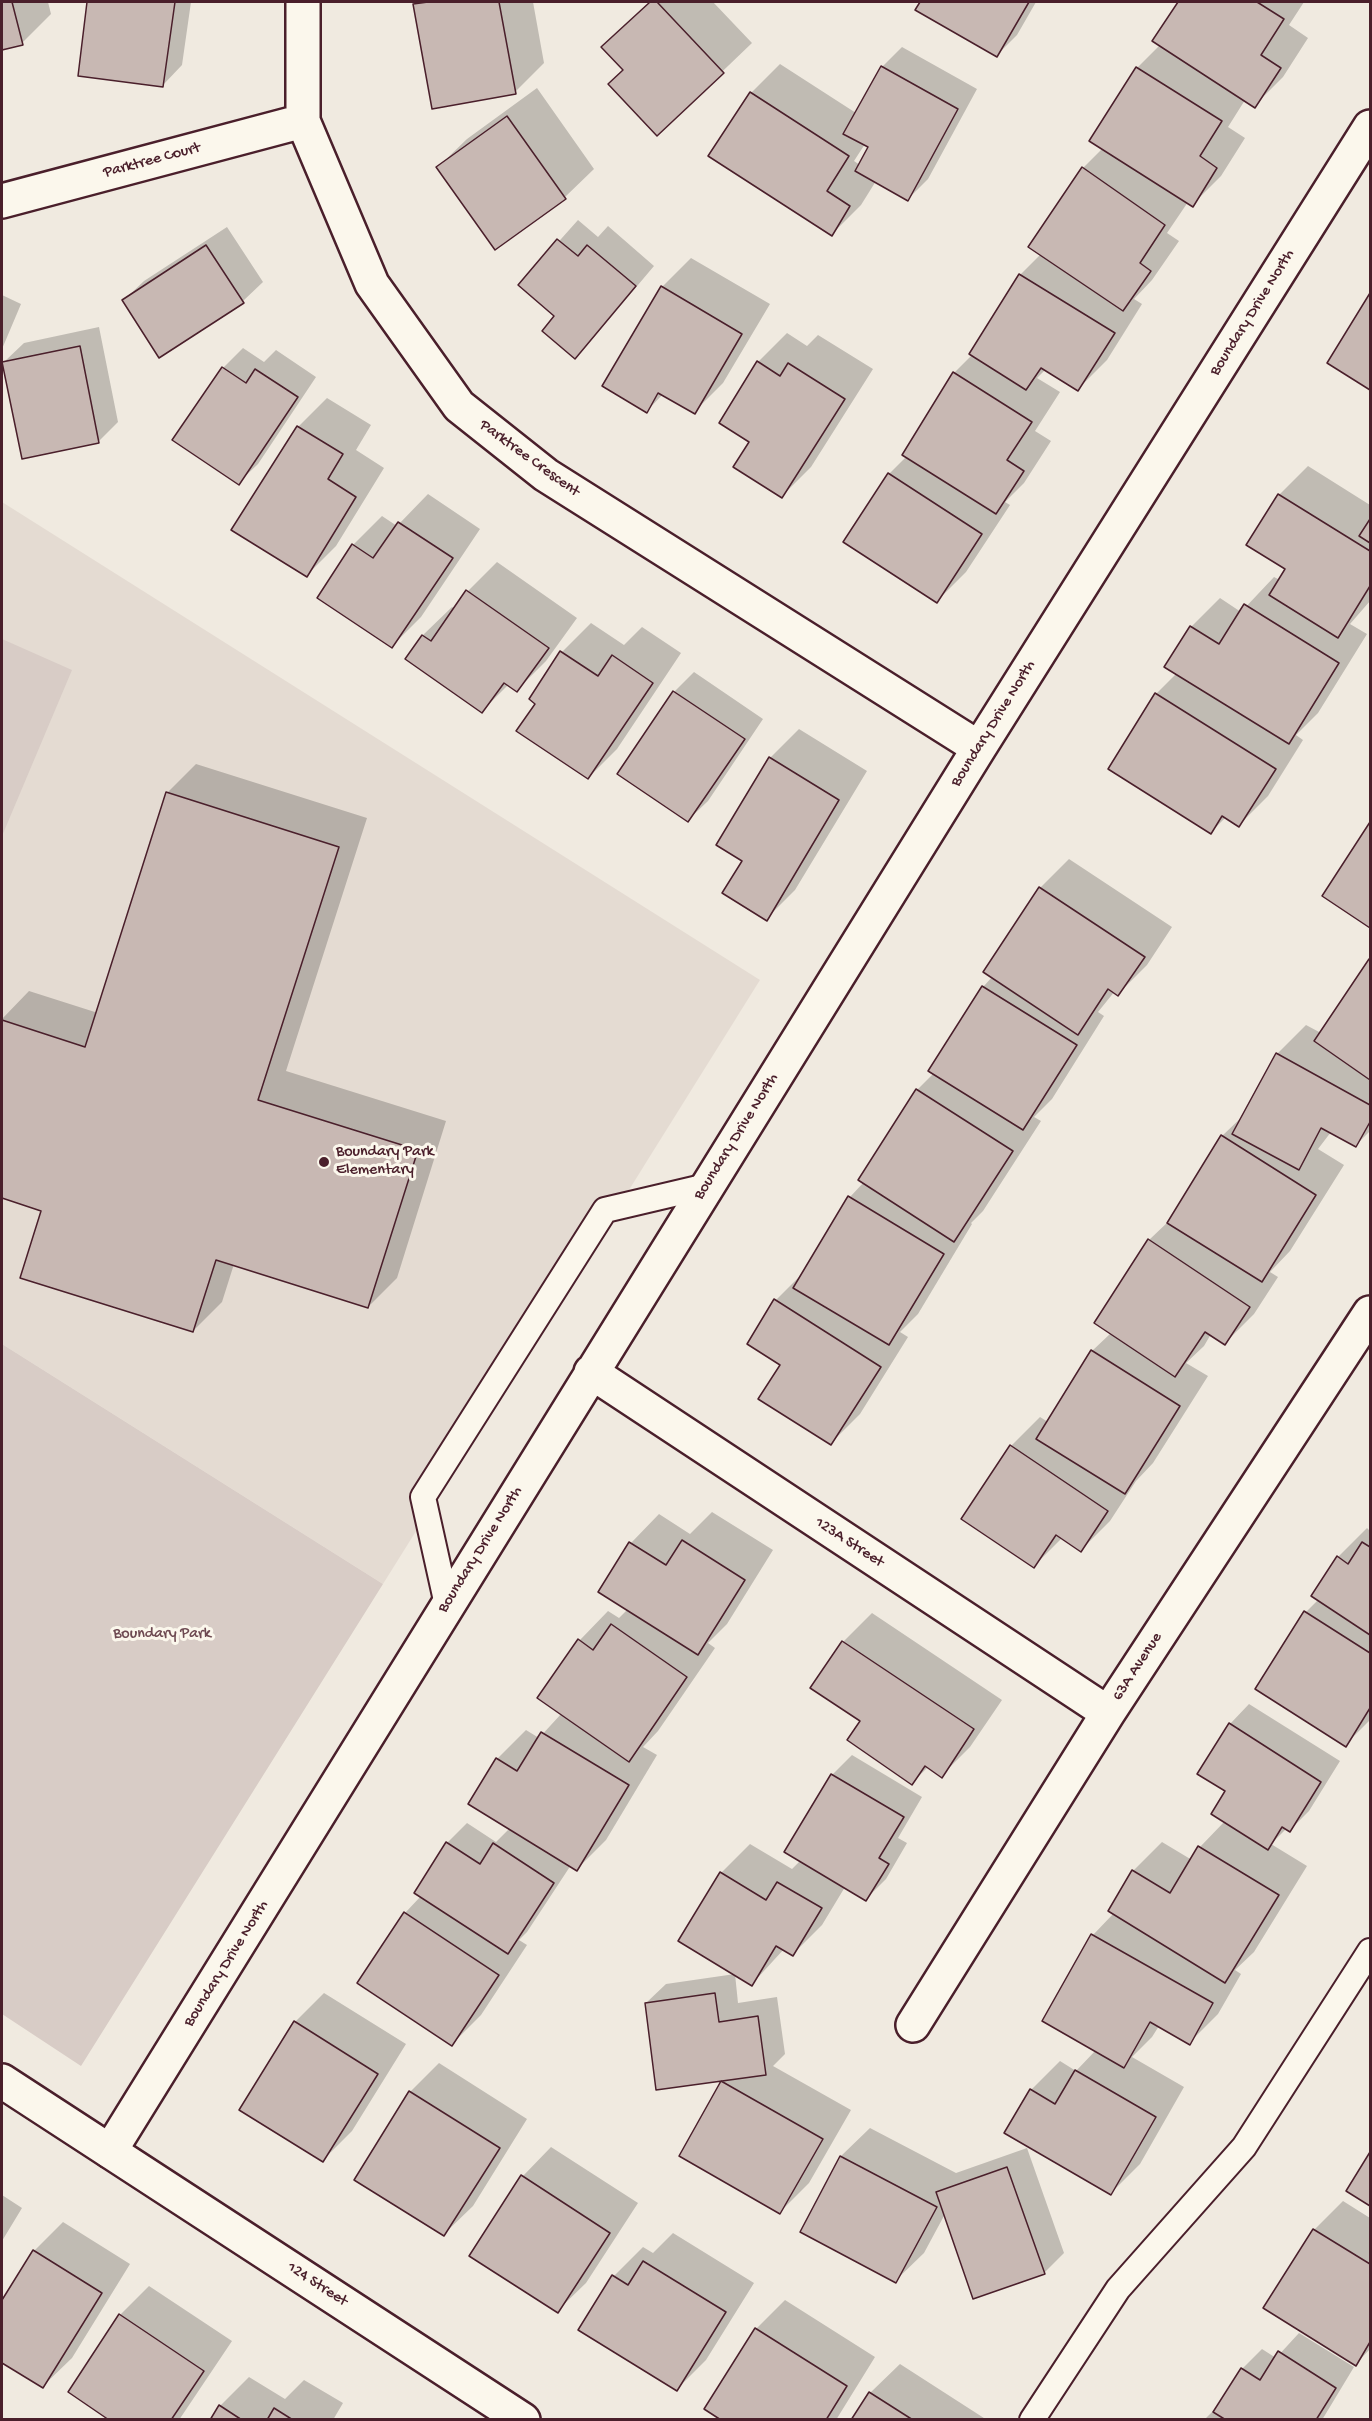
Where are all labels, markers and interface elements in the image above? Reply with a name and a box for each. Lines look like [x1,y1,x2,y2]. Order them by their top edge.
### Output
street label: Parktree Court [101,139,203,183]
street label: Boundary Drive North [1206,246,1300,380]
street label: Parktree Crescent [475,416,583,502]
street label: Boundary Drive North [947,657,1041,791]
street label: Boundary Drive North [690,1070,784,1204]
place label: Boundary Park Elementary [336,1143,434,1181]
marker: Boundary Park Elementary [317,1155,331,1169]
street label: Boundary Drive North [434,1483,528,1617]
street label: 123A Street [811,1514,887,1572]
park label: Boundary Park [113,1625,211,1645]
street label: 63A Avenue [1109,1629,1167,1705]
street label: Boundary Drive North [180,1897,274,2031]
street label: 124 Street [283,2258,351,2312]

